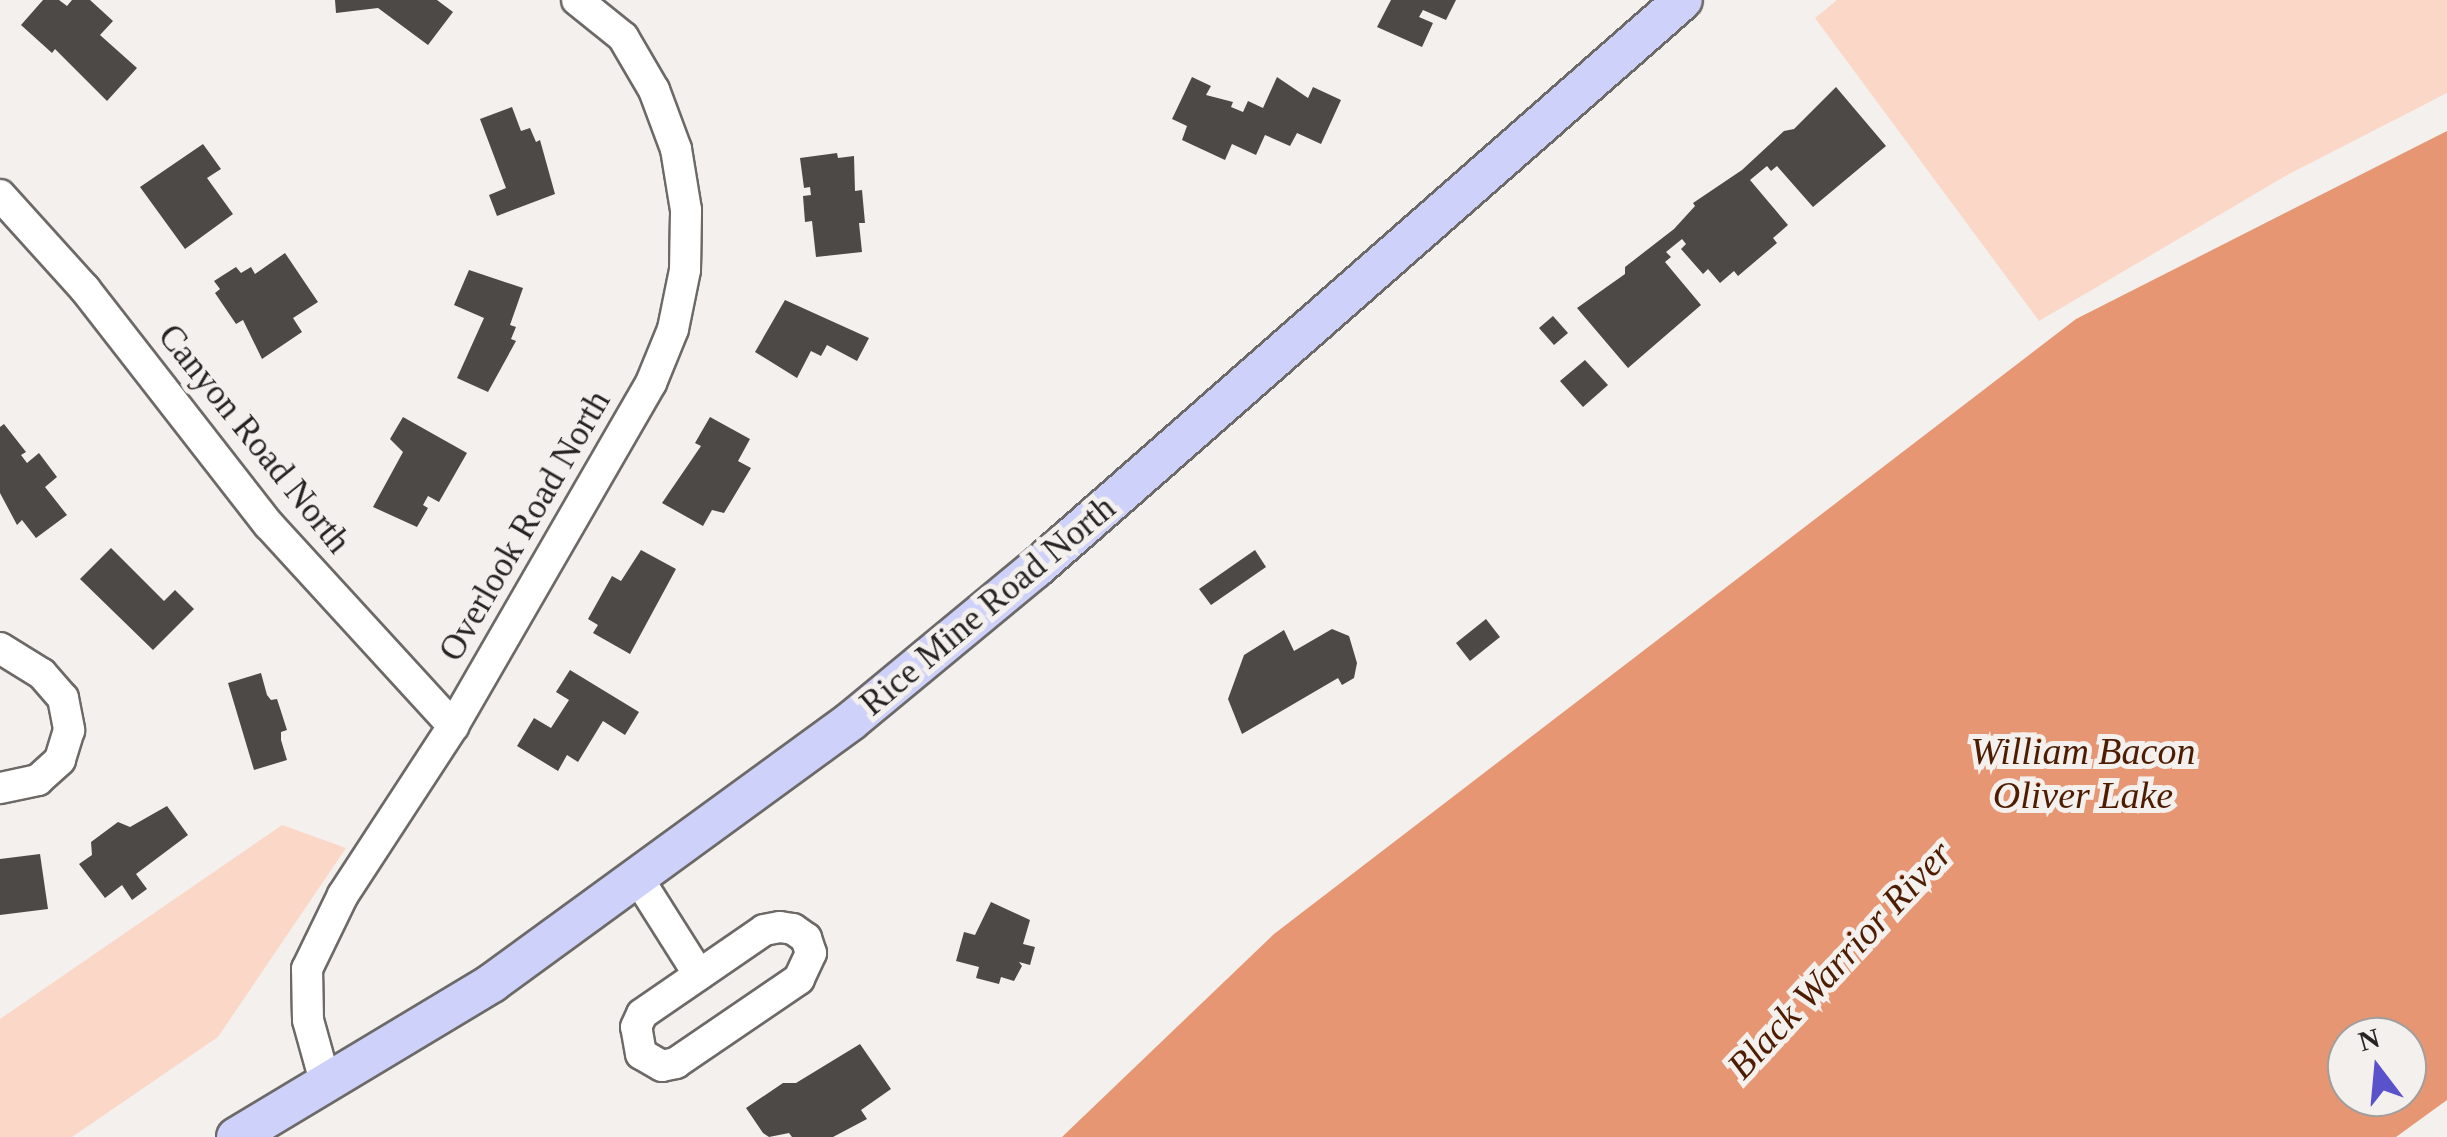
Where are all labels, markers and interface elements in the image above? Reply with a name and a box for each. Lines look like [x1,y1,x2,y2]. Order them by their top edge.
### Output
street label: Canyon Road North [149,316,359,562]
street label: Overlook Road North [431,383,619,669]
street label: Rice Mine Road North [852,487,1124,725]
water label: William Bacon Oliver Lake [1971,729,2195,818]
water label: Black Warrior River [1718,832,1962,1088]
north arrow [2327,1017,2427,1117]
text: N [2355,1022,2383,1057]

